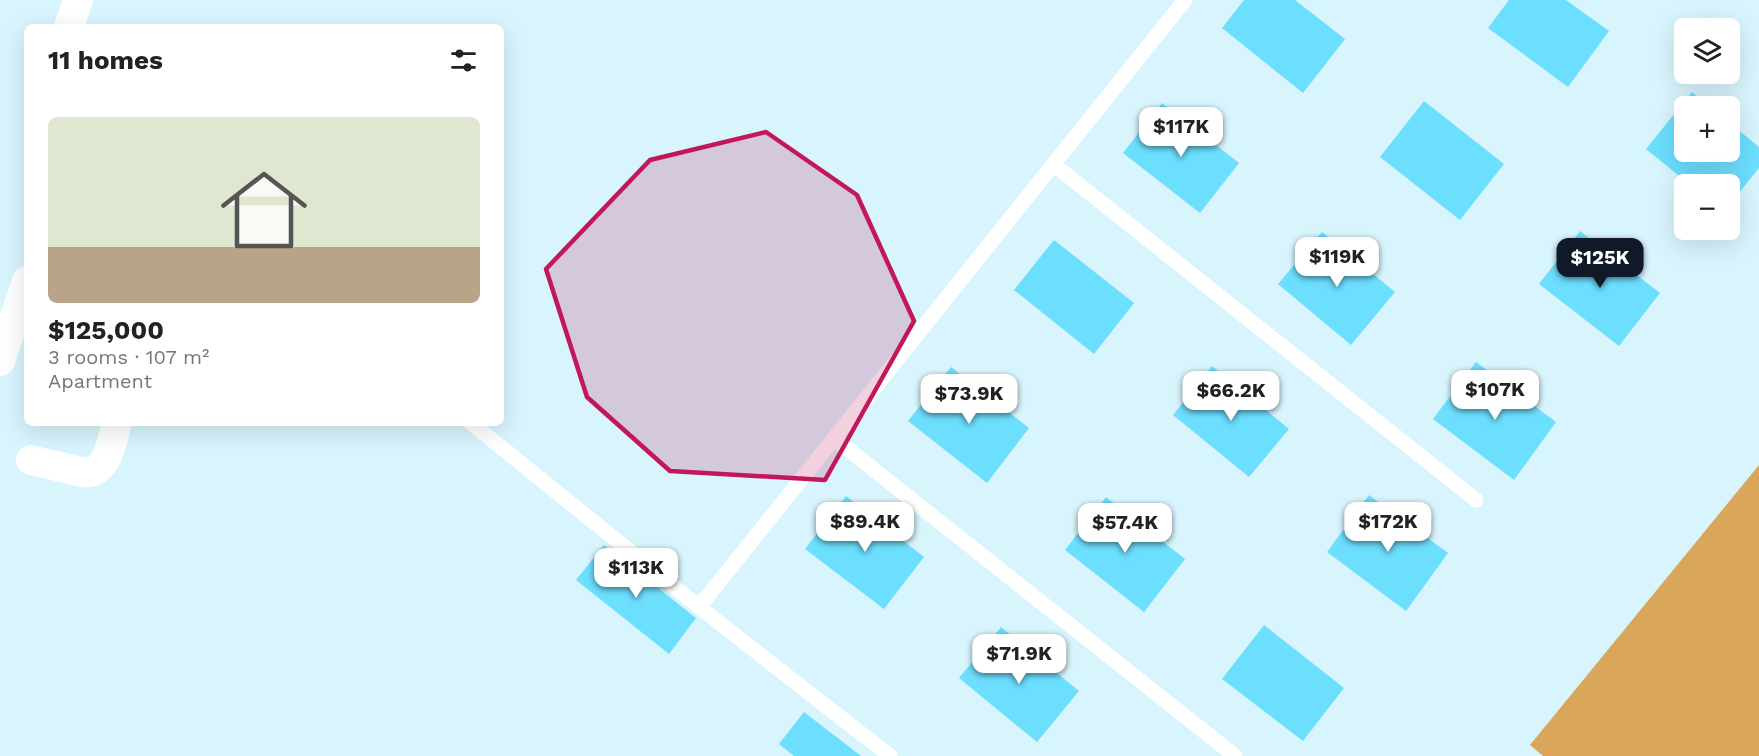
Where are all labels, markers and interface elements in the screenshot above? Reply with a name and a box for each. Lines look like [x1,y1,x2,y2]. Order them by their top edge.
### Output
map controls [1674,18,1740,240]
button: layers [1674,18,1740,84]
icon: filters [447,44,480,77]
text: 11 homes [48,45,163,75]
button: + [1674,96,1740,162]
pin: $117K [1139,107,1223,158]
text: $117K [1153,114,1209,138]
icon: home [210,156,318,264]
button: − [1674,174,1740,240]
pin: $119K [1295,237,1379,288]
pin: $125K [1558,238,1642,289]
text: $119K [1309,244,1365,268]
text: $125K [1571,245,1629,269]
text: $125,000 [48,315,164,345]
text: 3 rooms · 107 m² [48,345,209,369]
text: Apartment [48,369,152,393]
pin: $107K [1453,370,1537,421]
pin: $66.2K [1182,371,1280,422]
pin: $73.9K [920,374,1018,425]
text: $107K [1465,377,1525,401]
text: $66.2K [1196,378,1266,402]
text: $73.9K [935,381,1003,405]
pin: $89.4K [816,502,914,553]
pin: $172K [1346,502,1430,553]
pin: $57.4K [1076,503,1174,554]
text: $89.4K [830,509,900,533]
text: $172K [1358,509,1418,533]
text: $57.4K [1092,510,1158,534]
pin: $113K [594,548,678,599]
text: $113K [608,555,664,579]
pin: $71.9K [970,634,1068,685]
text: $71.9K [986,641,1052,665]

